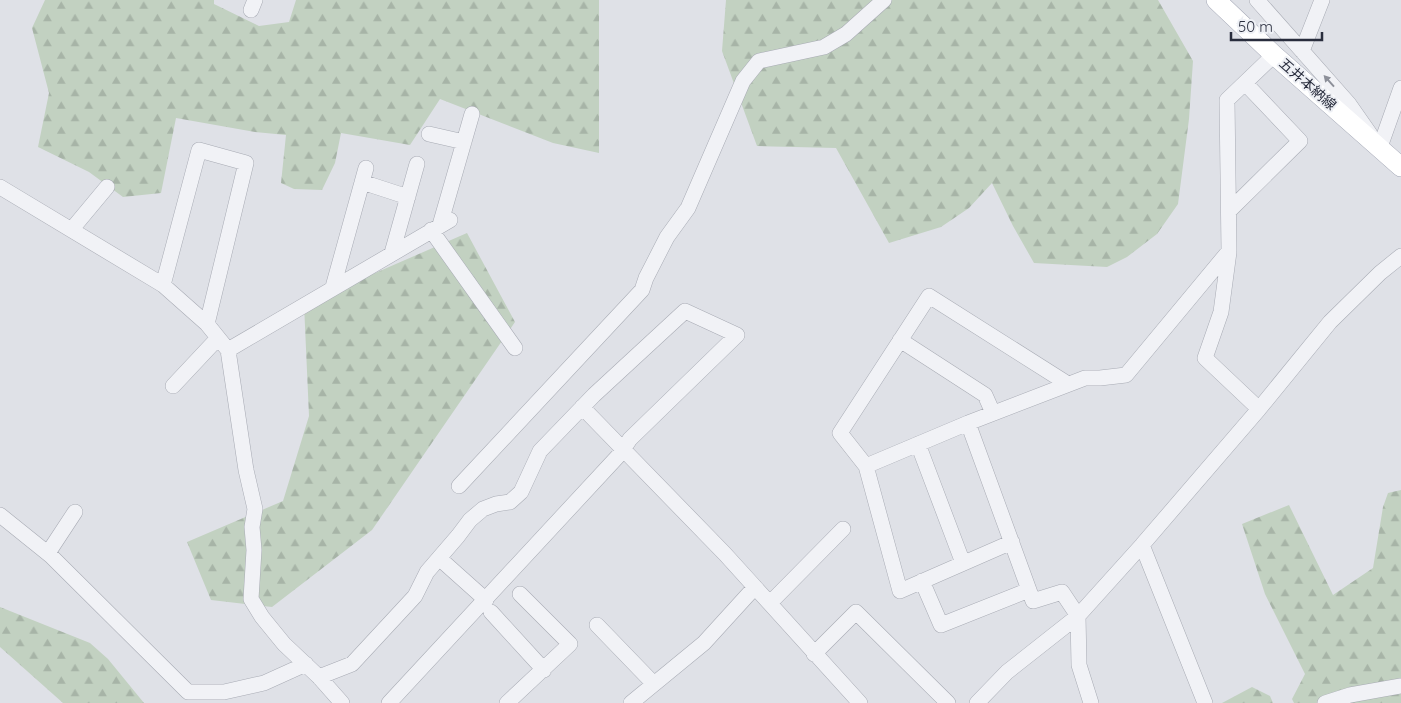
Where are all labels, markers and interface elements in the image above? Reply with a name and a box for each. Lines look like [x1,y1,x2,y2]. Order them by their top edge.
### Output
scale bar [1231,10,1322,42]
text: 50 m [1238,17,1273,36]
street label: 五井本納線 [1276,54,1340,114]
one-way arrow [1324,75,1335,87]

